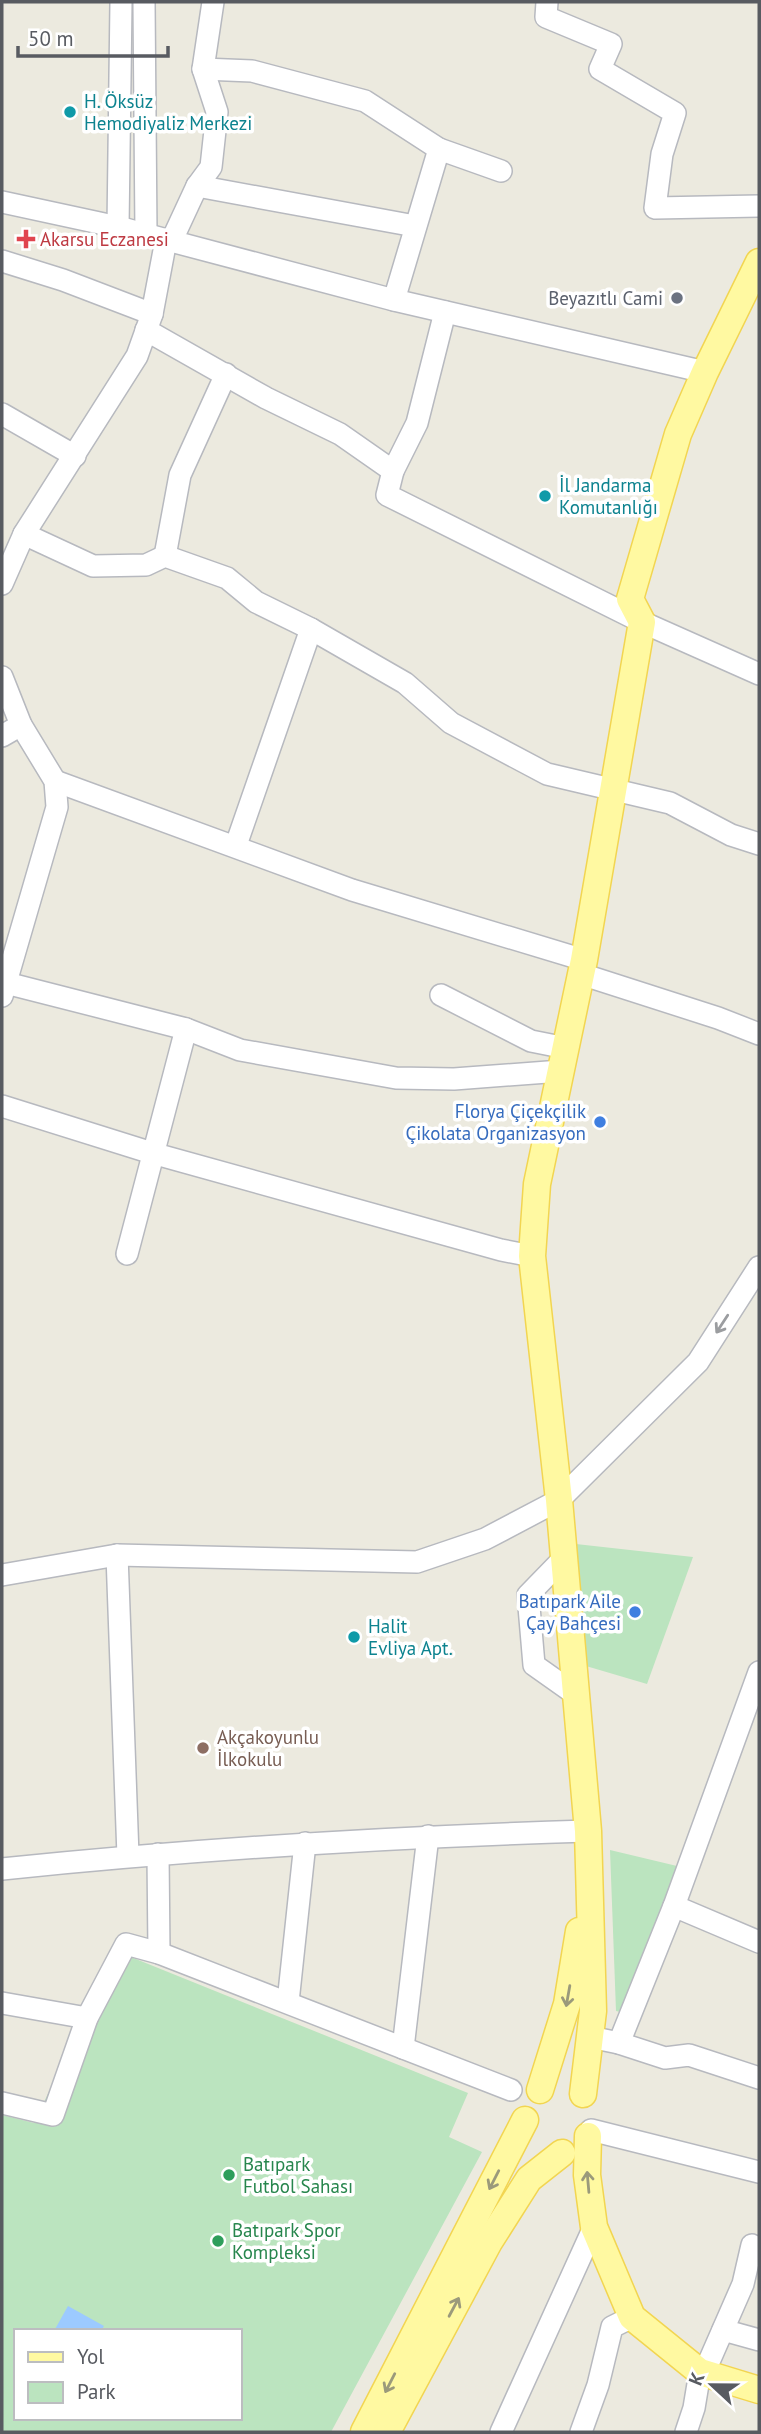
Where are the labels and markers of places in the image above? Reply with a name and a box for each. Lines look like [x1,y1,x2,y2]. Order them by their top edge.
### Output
place label: H. Öksüz Hemodiyaliz Merkezi [84,89,252,135]
marker: H. Öksüz Hemodiyaliz Merkezi [62,104,78,120]
place label: Akarsu Eczanesi [40,227,169,251]
marker: Akarsu Eczanesi [18,231,34,247]
place label: Beyazıtlı Cami [548,286,663,310]
marker: Beyazıtlı Cami [669,290,685,306]
place label: İl Jandarma Komutanlığı [559,473,658,519]
marker: İl Jandarma Komutanlığı [537,488,553,504]
place label: Florya Çiçekçilik Çikolata Organizasyon [405,1099,586,1145]
marker: Florya Çiçekçilik Çikolata Organizasyon [592,1114,608,1130]
place label: Batıpark Aile Çay Bahçesi [518,1589,621,1635]
marker: Batıpark Aile Çay Bahçesi [627,1604,643,1620]
place label: Halit Evliya Apt. [368,1614,453,1660]
marker: Halit Evliya Apt. [346,1629,362,1645]
place label: Akçakoyunlu İlkokulu [217,1725,319,1771]
marker: Akçakoyunlu İlkokulu [195,1740,211,1756]
place label: Batıpark Futbol Sahası [243,2152,353,2198]
marker: Batıpark Futbol Sahası [221,2167,237,2183]
place label: Batıpark Spor Kompleksi [232,2218,341,2264]
marker: Batıpark Spor Kompleksi [210,2233,226,2249]

